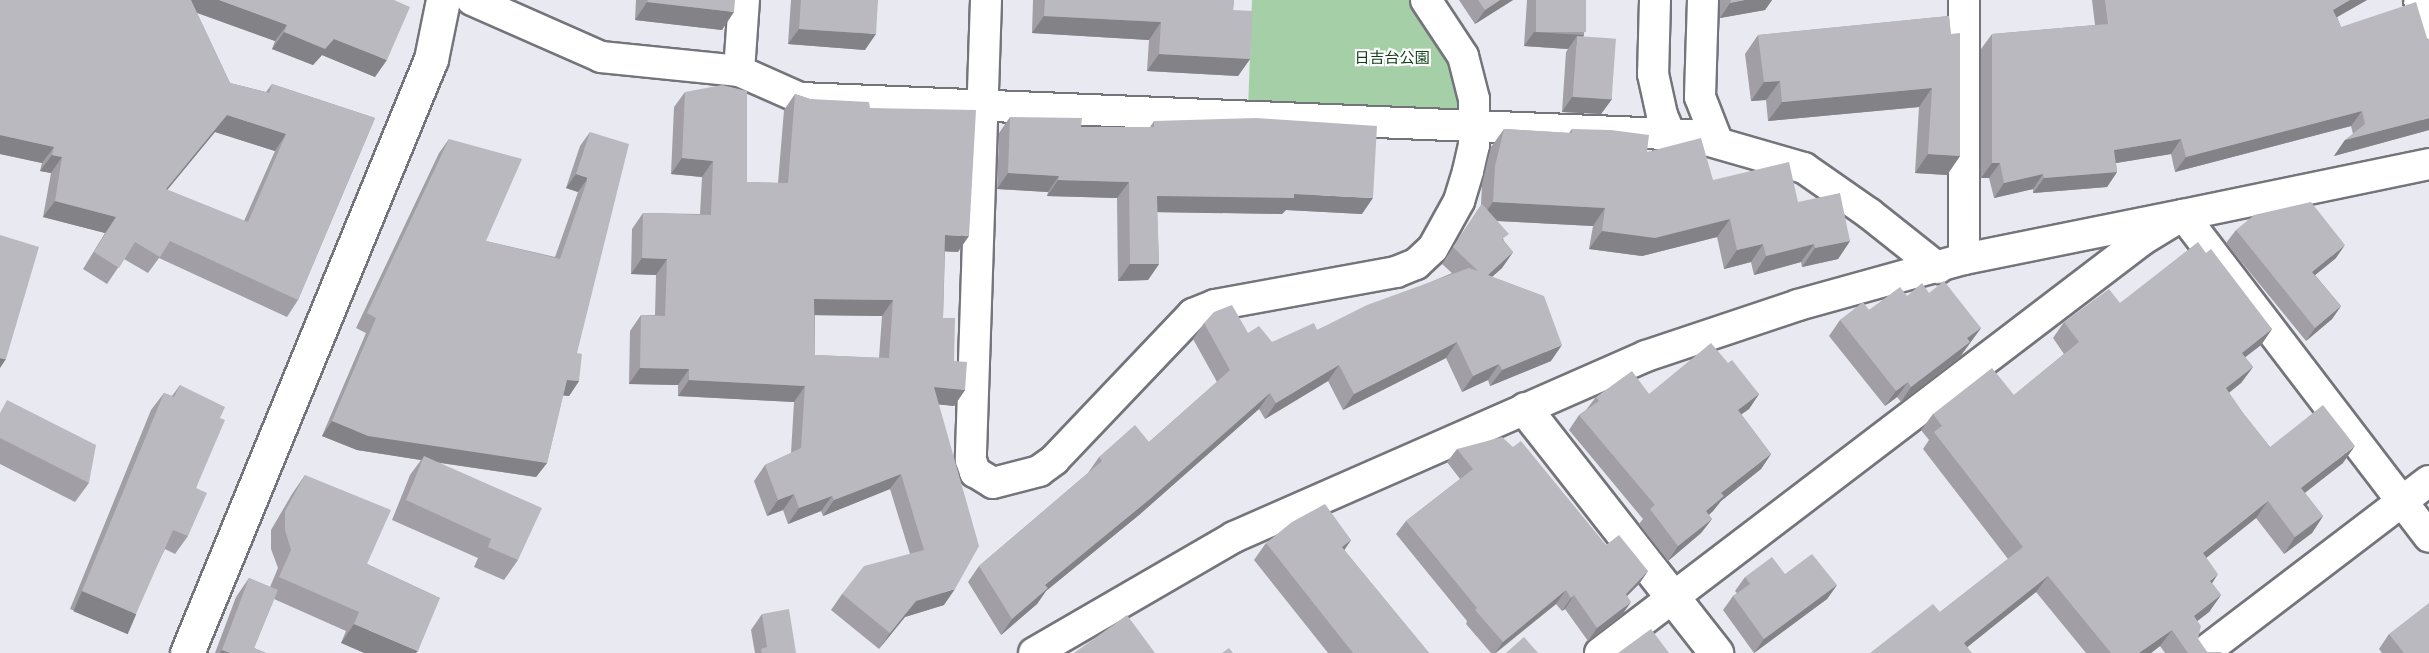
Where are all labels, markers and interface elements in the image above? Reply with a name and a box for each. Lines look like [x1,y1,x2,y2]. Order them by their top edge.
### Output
park label: 日吉台公園 [1355,49,1429,67]

